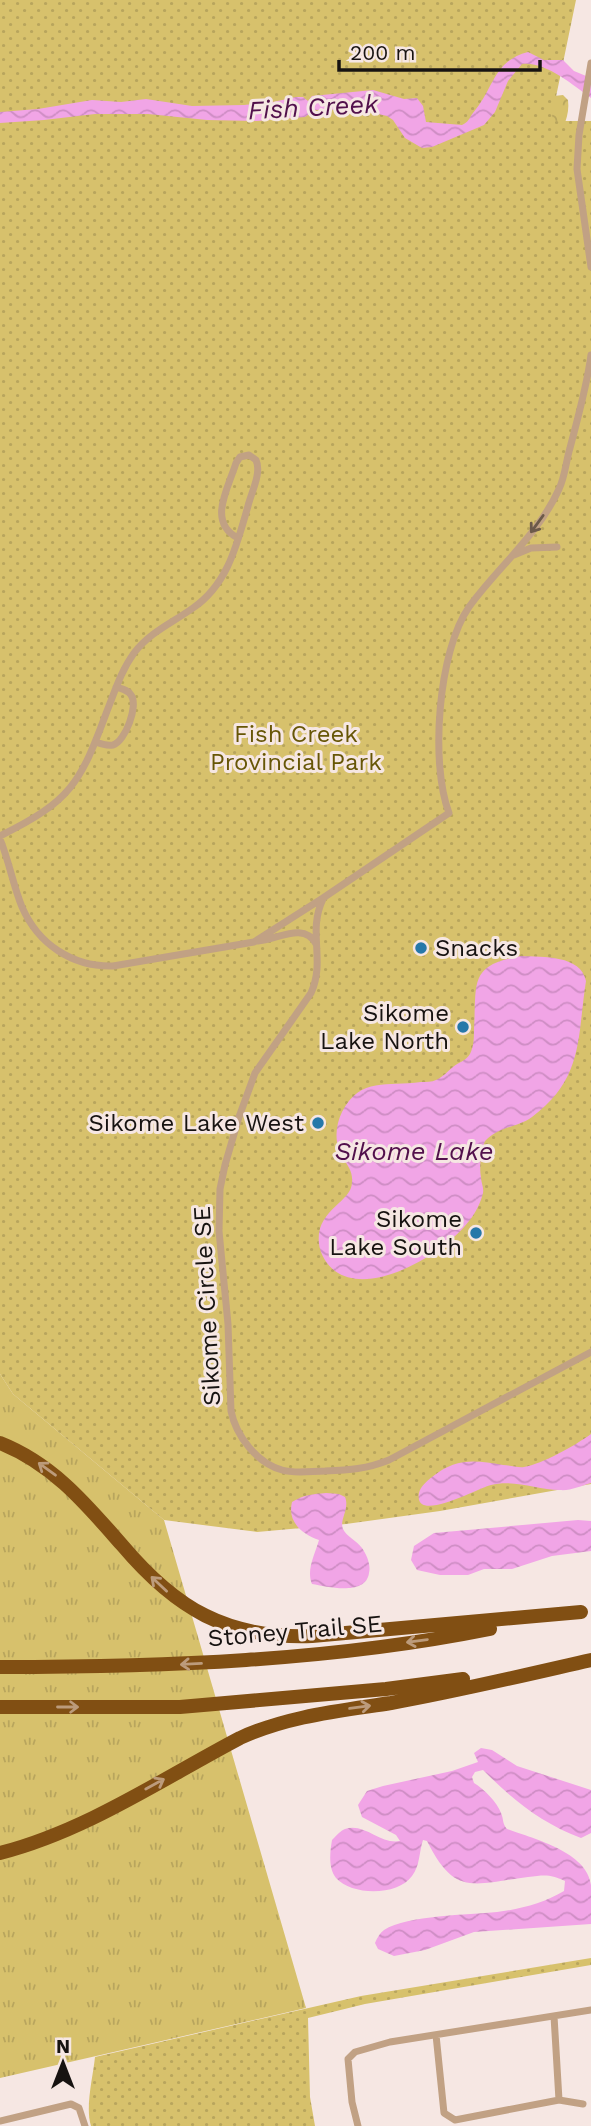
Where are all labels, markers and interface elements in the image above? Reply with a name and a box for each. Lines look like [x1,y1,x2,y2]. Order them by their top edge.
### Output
scale bar [339,28,540,72]
text: 200 m [350,40,416,65]
water label: Fish Creek [247,89,380,125]
one-way arrow [529,514,544,533]
park label: Fish Creek Provincial Park [210,720,382,776]
place label: Snacks [435,934,518,962]
marker: Snacks [413,940,429,956]
place label: Sikome Lake North [320,999,449,1055]
marker: Sikome Lake North [455,1019,471,1035]
place label: Sikome Lake West [89,1109,304,1137]
marker: Sikome Lake West [310,1115,326,1131]
water label: Sikome Lake [334,1136,494,1166]
street label: Sikome Circle SE [188,1205,226,1407]
place label: Sikome Lake South [329,1205,462,1261]
marker: Sikome Lake South [468,1225,484,1241]
one-way arrow [38,1461,57,1476]
one-way arrow [151,1575,168,1592]
street label: Stoney Trail SE [207,1609,383,1653]
one-way arrow [407,1635,429,1648]
one-way arrow [180,1657,203,1670]
one-way arrow [56,1700,79,1714]
one-way arrow [348,1700,371,1713]
one-way arrow [144,1777,165,1790]
north arrow [28,2028,98,2098]
text: N [56,2035,70,2058]

